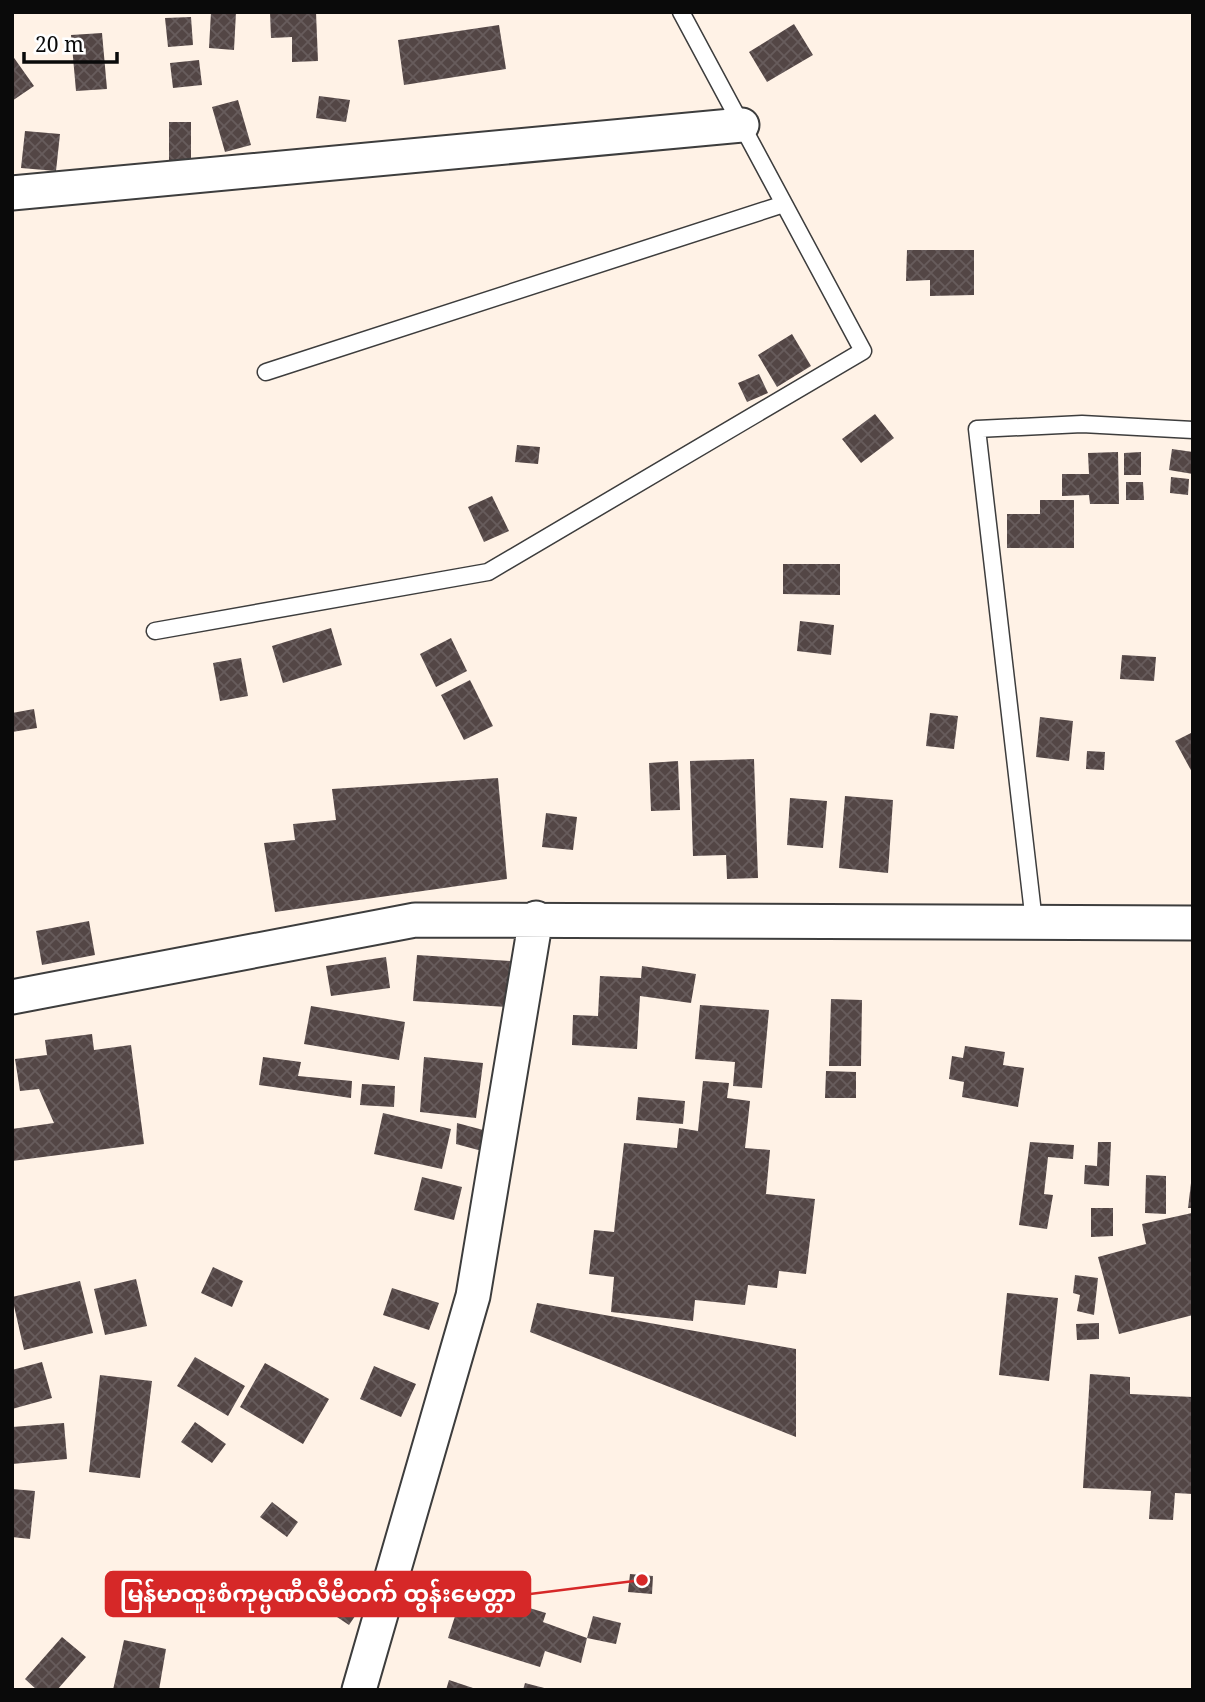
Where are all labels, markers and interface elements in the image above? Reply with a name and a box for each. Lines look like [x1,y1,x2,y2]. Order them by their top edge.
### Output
scale bar [24,21,117,65]
text: 20 m [35,30,84,58]
callout: မြန်မာထူးစံကုမ္ပဏီလီမီတက် ထွန်းမေတ္တာ [106,1572,530,1616]
text: မြန်မာထူးစံကုမ္ပဏီလီမီတက် ထွန်းမေတ္တာ [120,1577,516,1614]

